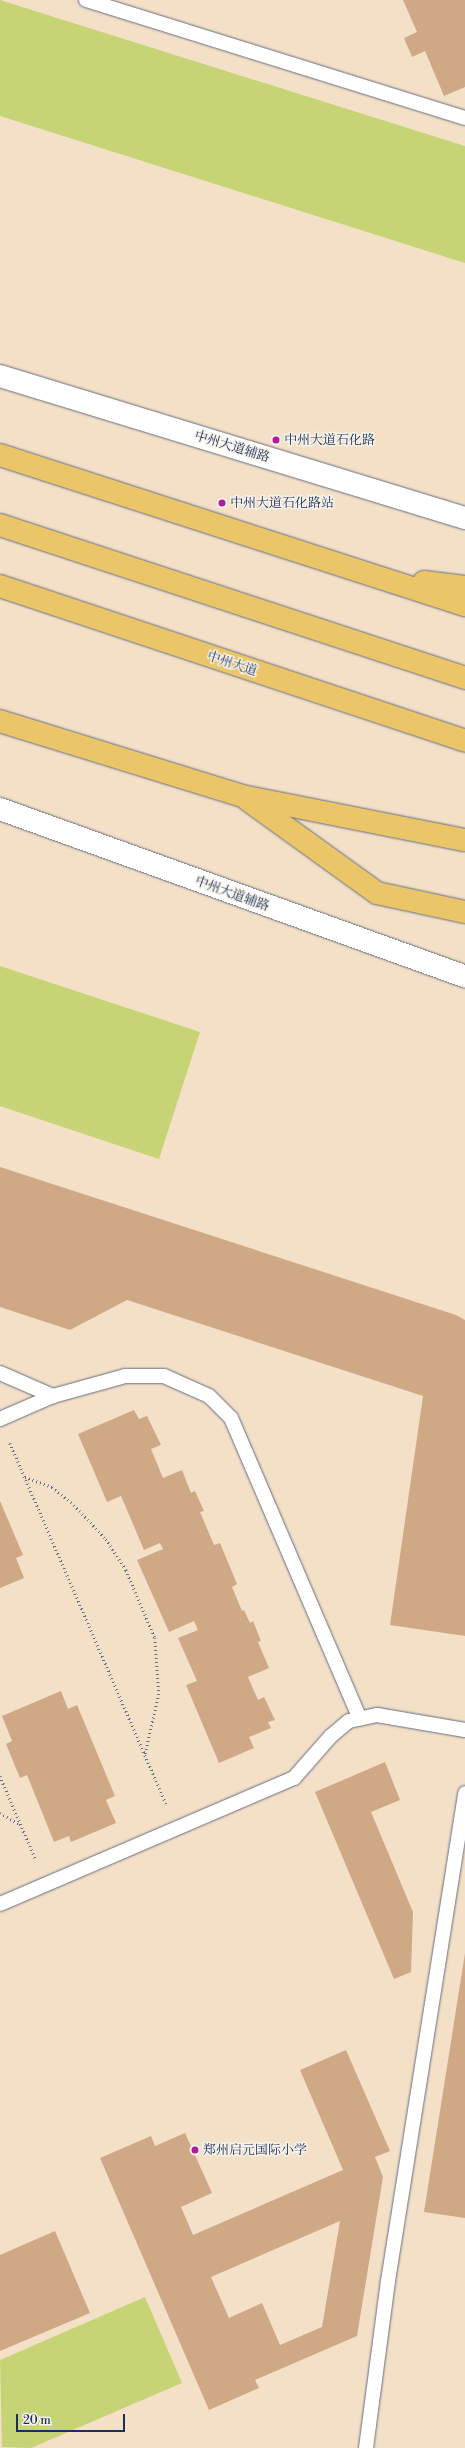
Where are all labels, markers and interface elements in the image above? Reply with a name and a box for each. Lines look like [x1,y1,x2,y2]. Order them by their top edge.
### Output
street label: 中州大道辅路 [192,428,272,466]
place label: 中州大道石化路 [284,432,375,448]
marker: 中州大道石化路 [271,435,281,445]
place label: 中州大道石化路站 [230,495,334,511]
marker: 中州大道石化路站 [217,498,227,508]
street label: 中州大道 [205,649,259,679]
street label: 中州大道辅路 [193,873,271,915]
place label: 郑州启元国际小学 [203,2142,307,2158]
marker: 郑州启元国际小学 [190,2145,200,2155]
scale bar [18,2406,127,2432]
text: 20 m [23,2413,51,2428]

